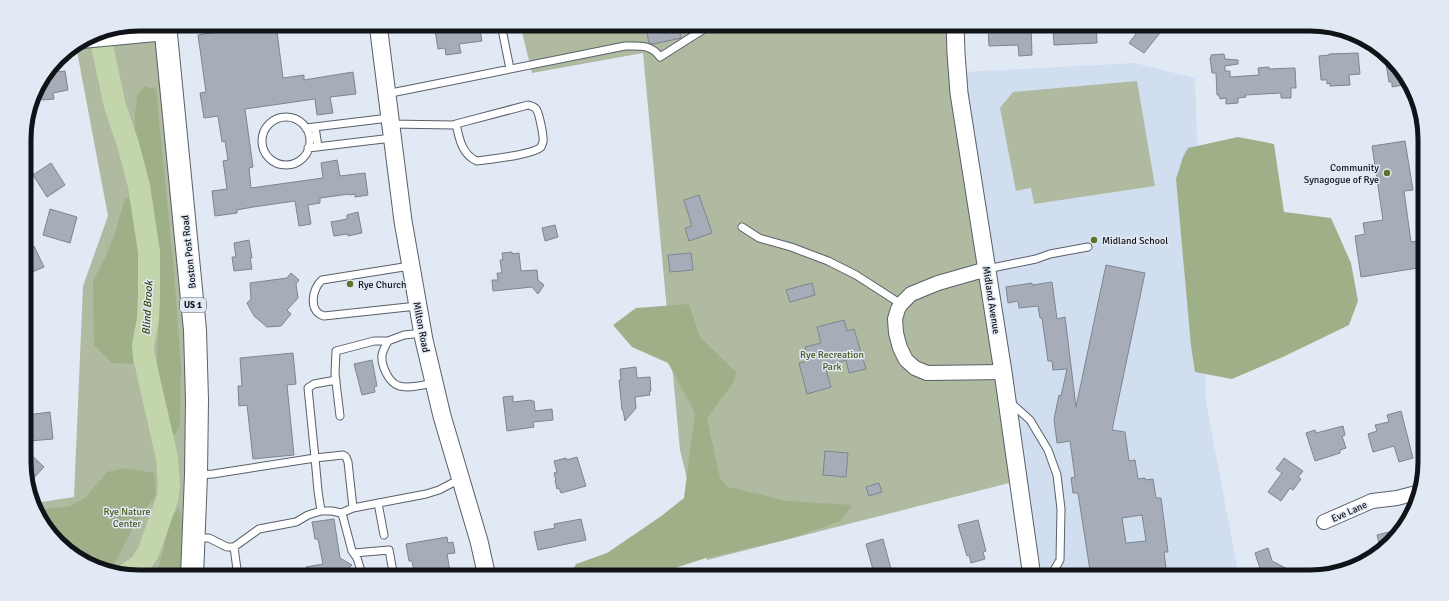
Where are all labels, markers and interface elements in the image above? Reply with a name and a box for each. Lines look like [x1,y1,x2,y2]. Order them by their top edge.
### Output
place label: Community Synagogue of Rye [1304,162,1379,186]
marker: Community Synagogue of Rye [1382,168,1392,178]
street label: Boston Post Road [179,214,199,289]
marker: Midland School [1089,235,1099,245]
place label: Midland School [1102,235,1168,247]
street label: Midland Avenue [980,265,1002,335]
water label: Blind Brook [140,279,155,336]
marker: Rye Church [345,279,355,289]
place label: Rye Church [358,279,406,291]
road number: US 1 [180,298,206,312]
street label: Milton Road [410,301,432,353]
park label: Rye Recreation Park [800,349,864,373]
street label: Eve Lane [1330,499,1369,525]
park label: Rye Nature Center [104,506,151,530]

